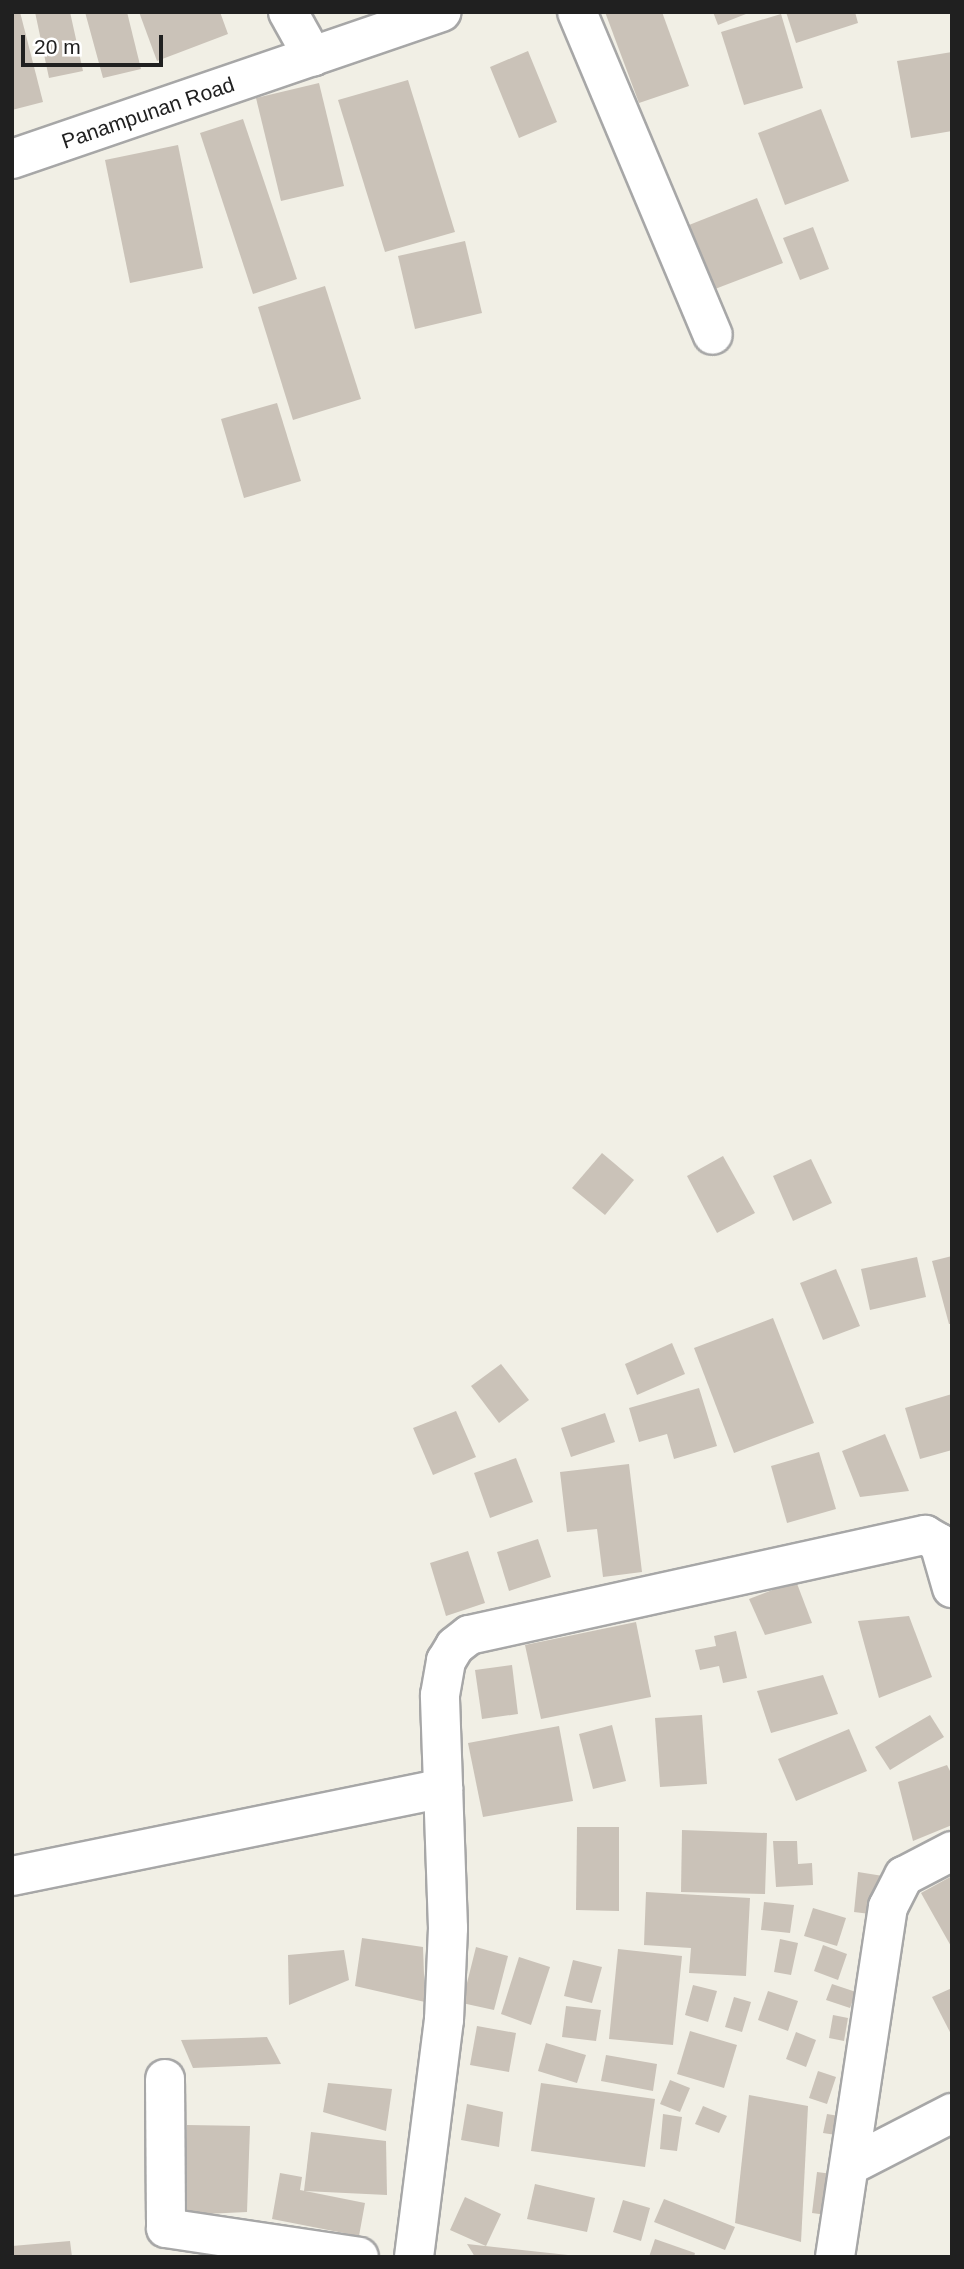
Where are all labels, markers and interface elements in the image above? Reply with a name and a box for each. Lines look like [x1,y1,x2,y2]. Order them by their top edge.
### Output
scale bar [24,21,166,65]
text: 20 m [34,35,81,58]
street label: Panampunan Road [58,72,238,154]

